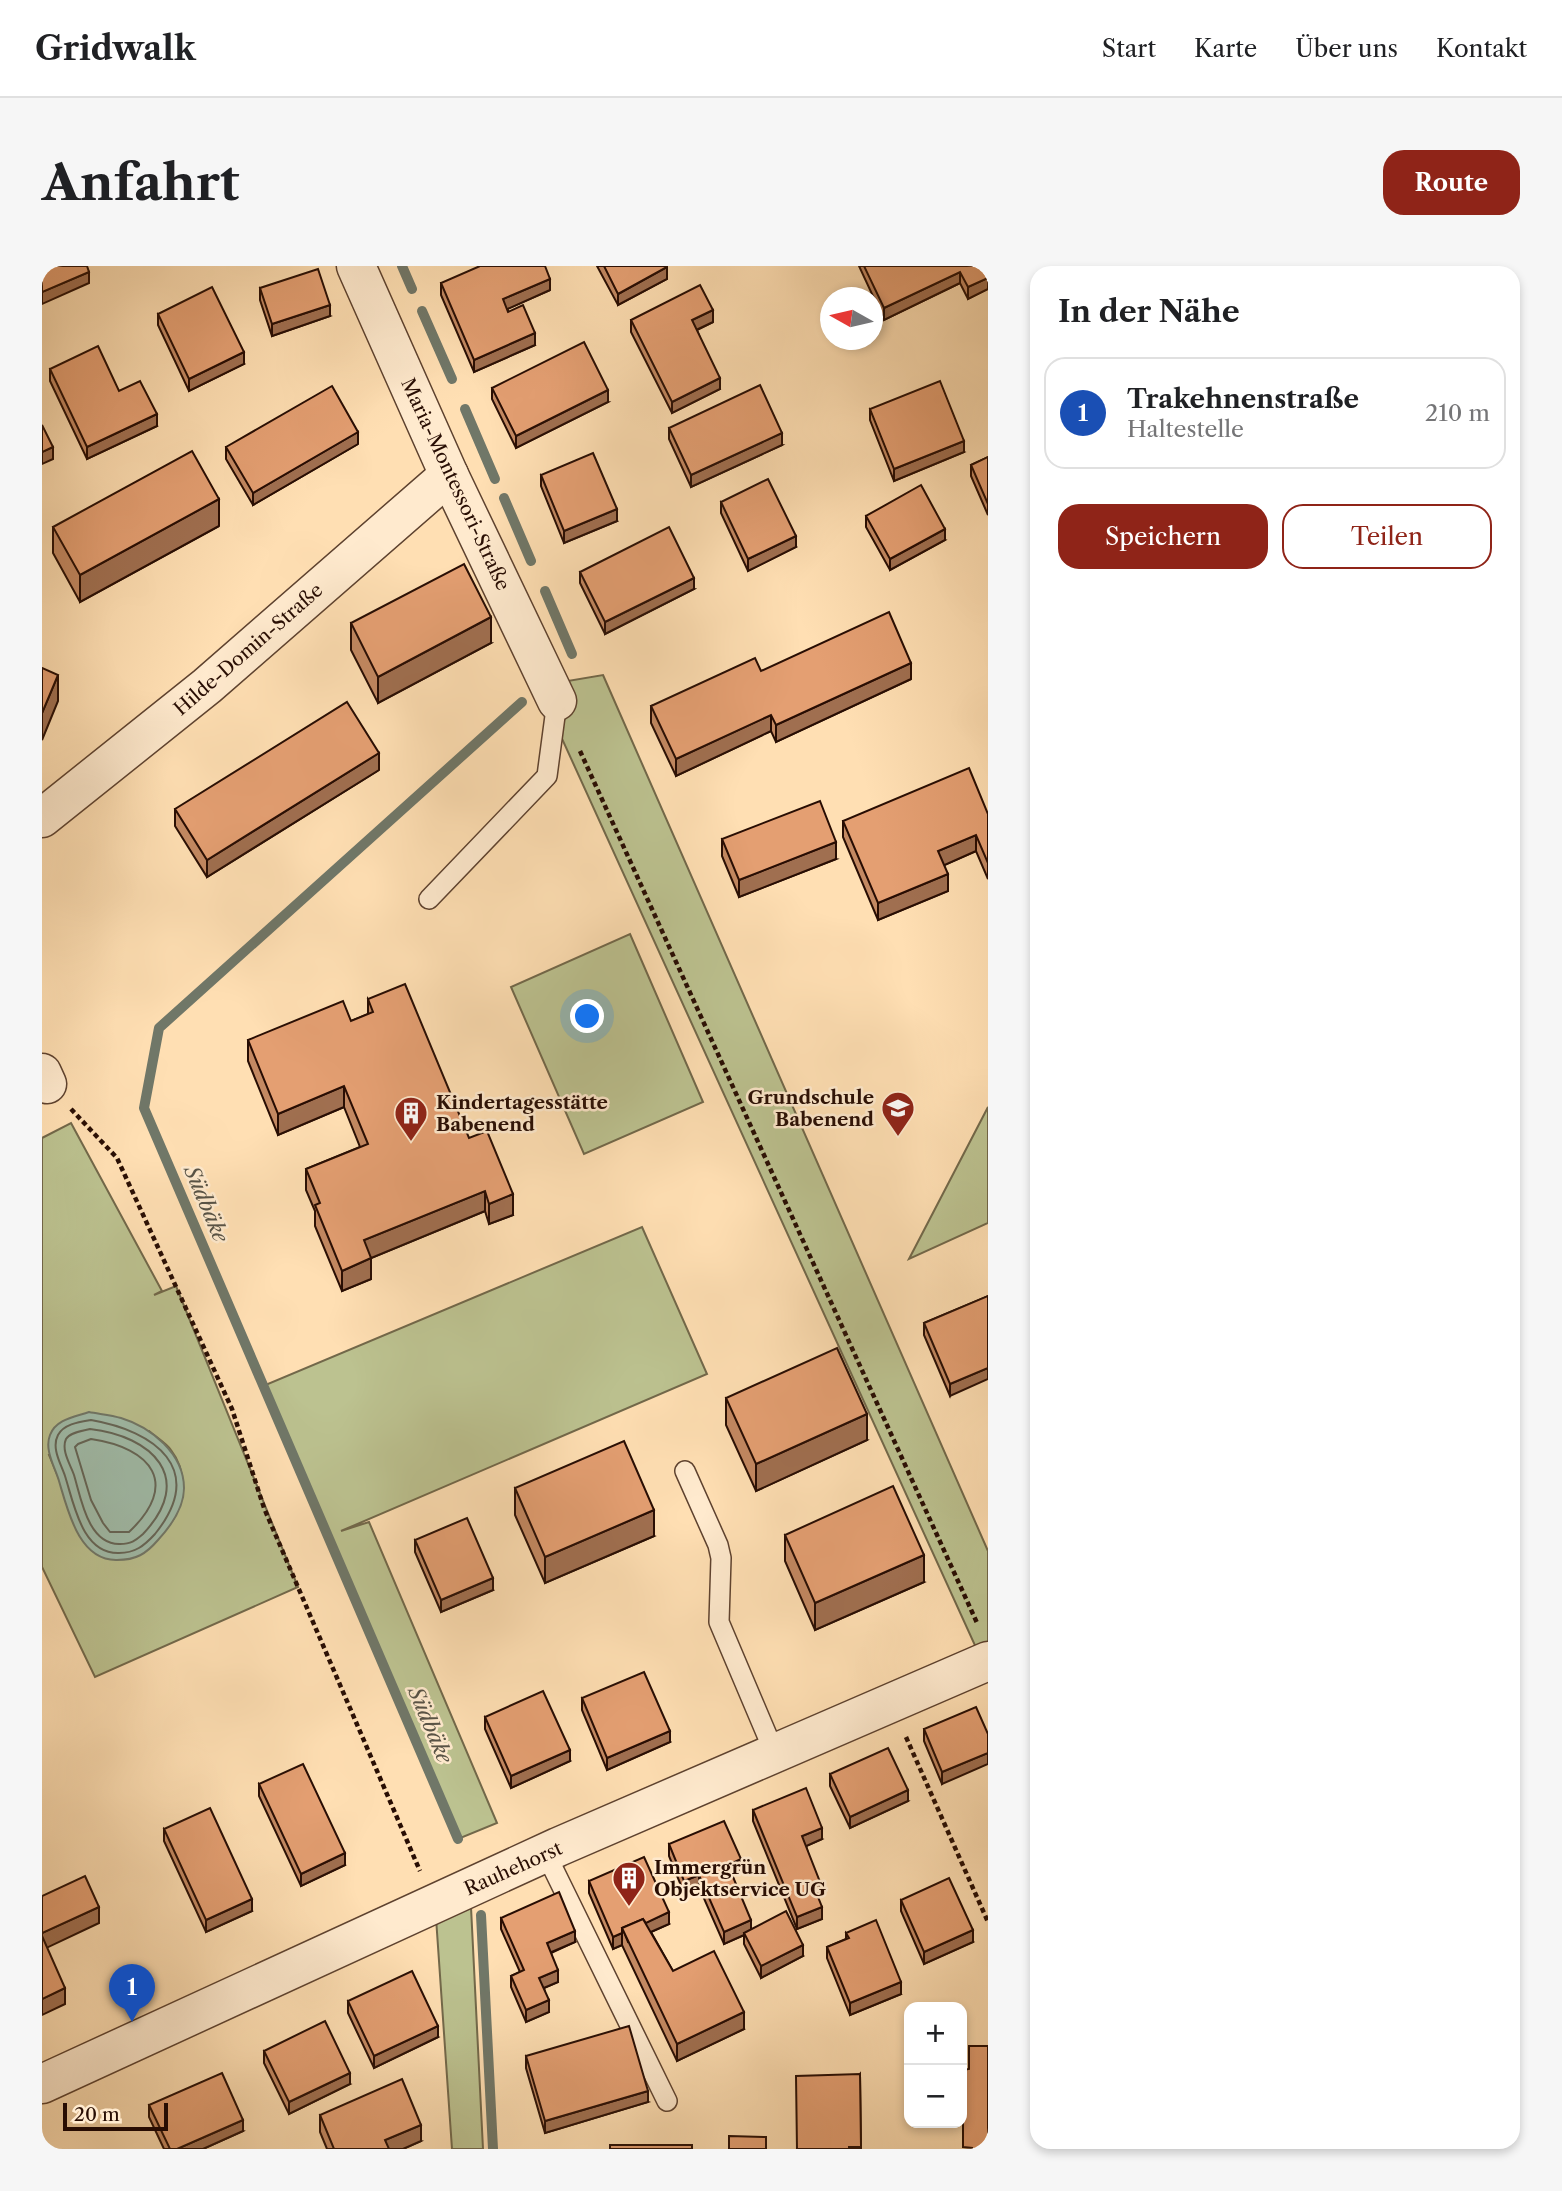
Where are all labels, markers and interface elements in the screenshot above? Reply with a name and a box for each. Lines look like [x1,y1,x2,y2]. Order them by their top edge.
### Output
text: Gridwalk [35,28,196,69]
text: Start [1102,34,1156,63]
text: Karte [1194,34,1257,63]
text: Über uns [1295,34,1398,63]
text: Kontakt [1436,34,1527,63]
button: Route [1383,150,1520,215]
text: Anfahrt [42,152,240,213]
north arrow [820,287,883,350]
text: In der Nähe [1058,293,1240,330]
street label: Maria-Montessori-Straße [396,374,515,594]
text: Trakehnenstraße [1127,383,1359,415]
text: 1 [1078,399,1088,427]
text: 210 m [1425,399,1490,427]
text: Haltestelle [1127,415,1244,443]
button: Speichern [1058,504,1268,569]
button: Teilen [1282,504,1492,569]
street label: Hilde-Domin-Straße [169,579,327,720]
your location [570,999,604,1033]
place label: Grundschule Babenend [747,1086,874,1131]
school or university icon: Grundschule Babenend [879,1089,917,1138]
place label: Kindertagesstätte Babenend [436,1091,608,1136]
building icon: Kindertagesstätte Babenend [392,1094,430,1143]
water label: Südbäke [178,1160,234,1246]
water label: Südbäke [402,1681,458,1767]
street label: Rauhehorst [461,1837,566,1900]
place label: Immergrün Objektservice UG [654,1856,826,1901]
building icon: Immergrün Objektservice UG [610,1859,648,1908]
pin: 1 [109,1964,155,2022]
map controls [904,2002,967,2128]
button: + [904,2002,967,2065]
button: − [904,2065,967,2128]
scale bar [63,2100,168,2132]
text: 20 m [74,2103,120,2126]

